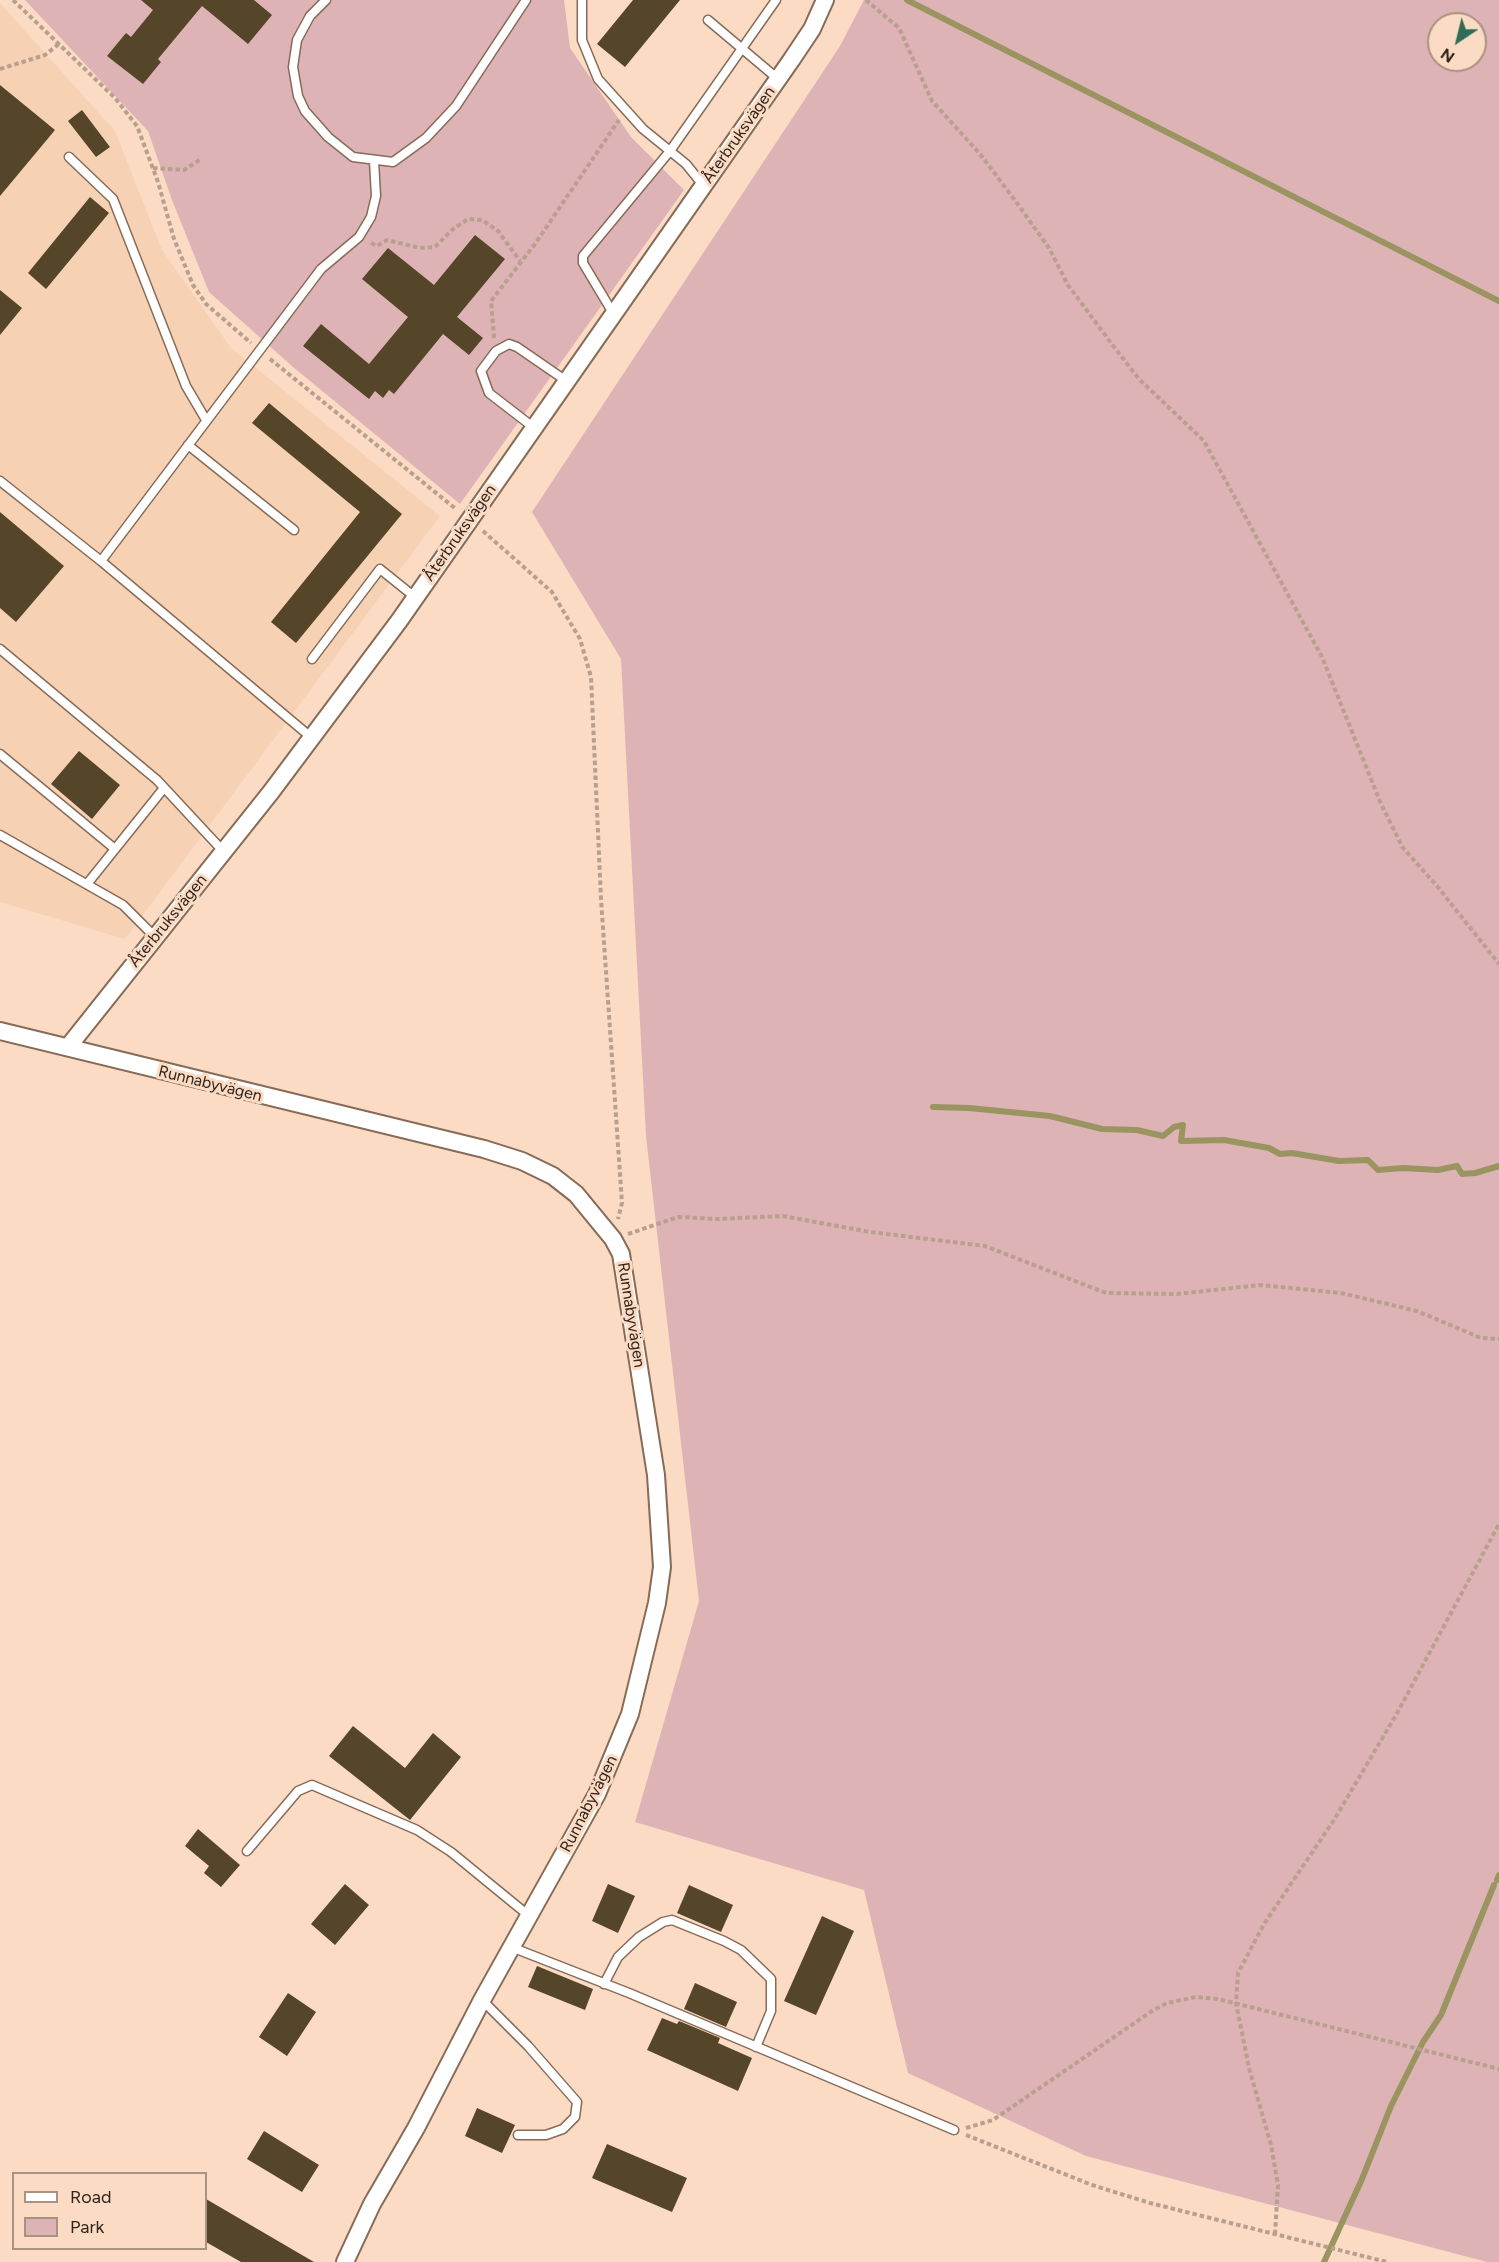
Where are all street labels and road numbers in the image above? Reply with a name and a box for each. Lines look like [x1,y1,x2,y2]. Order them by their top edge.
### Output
street label: Återbruksvägen [699,83,779,187]
street label: Återbruksvägen [420,481,500,585]
street label: Återbruksvägen [125,871,211,971]
street label: Runnabyvägen [156,1062,264,1106]
street label: Runnabyvägen [613,1261,649,1369]
street label: Runnabyvägen [556,1752,622,1856]

